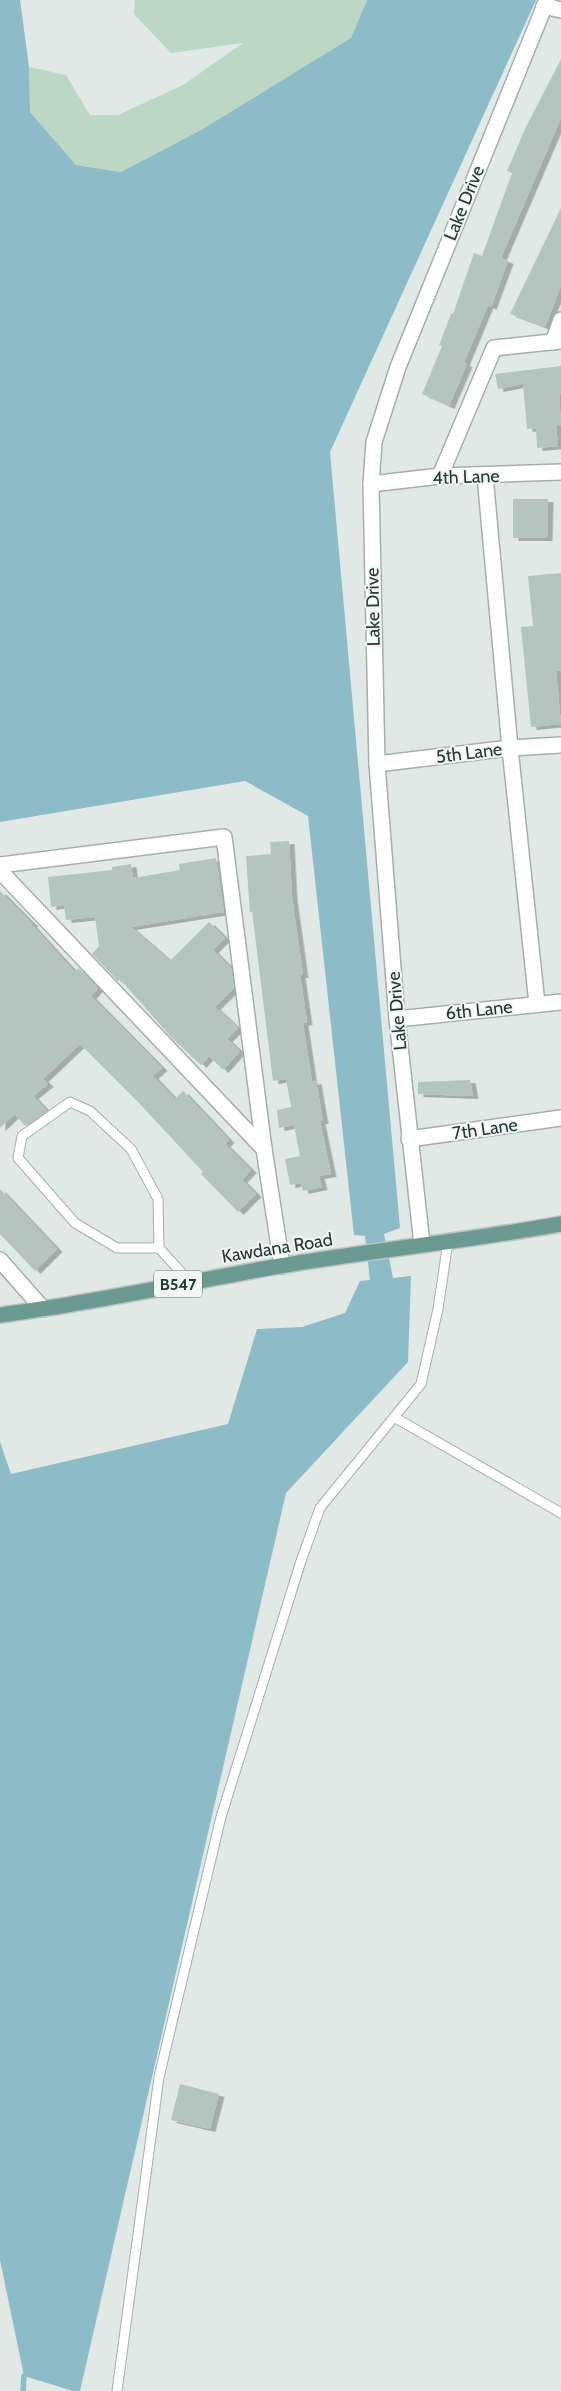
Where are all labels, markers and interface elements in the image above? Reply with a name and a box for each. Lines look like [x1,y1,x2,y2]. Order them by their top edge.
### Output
street label: Lake Drive [439,162,489,244]
street label: 4th Lane [432,465,500,489]
street label: Lake Drive [361,567,385,647]
street label: 5th Lane [435,738,503,768]
street label: Lake Drive [383,971,411,1051]
street label: 6th Lane [445,996,513,1024]
street label: 7th Lane [451,1114,519,1144]
street label: Kawdana Road [220,1228,334,1268]
road number: B547 [154,1270,202,1298]

